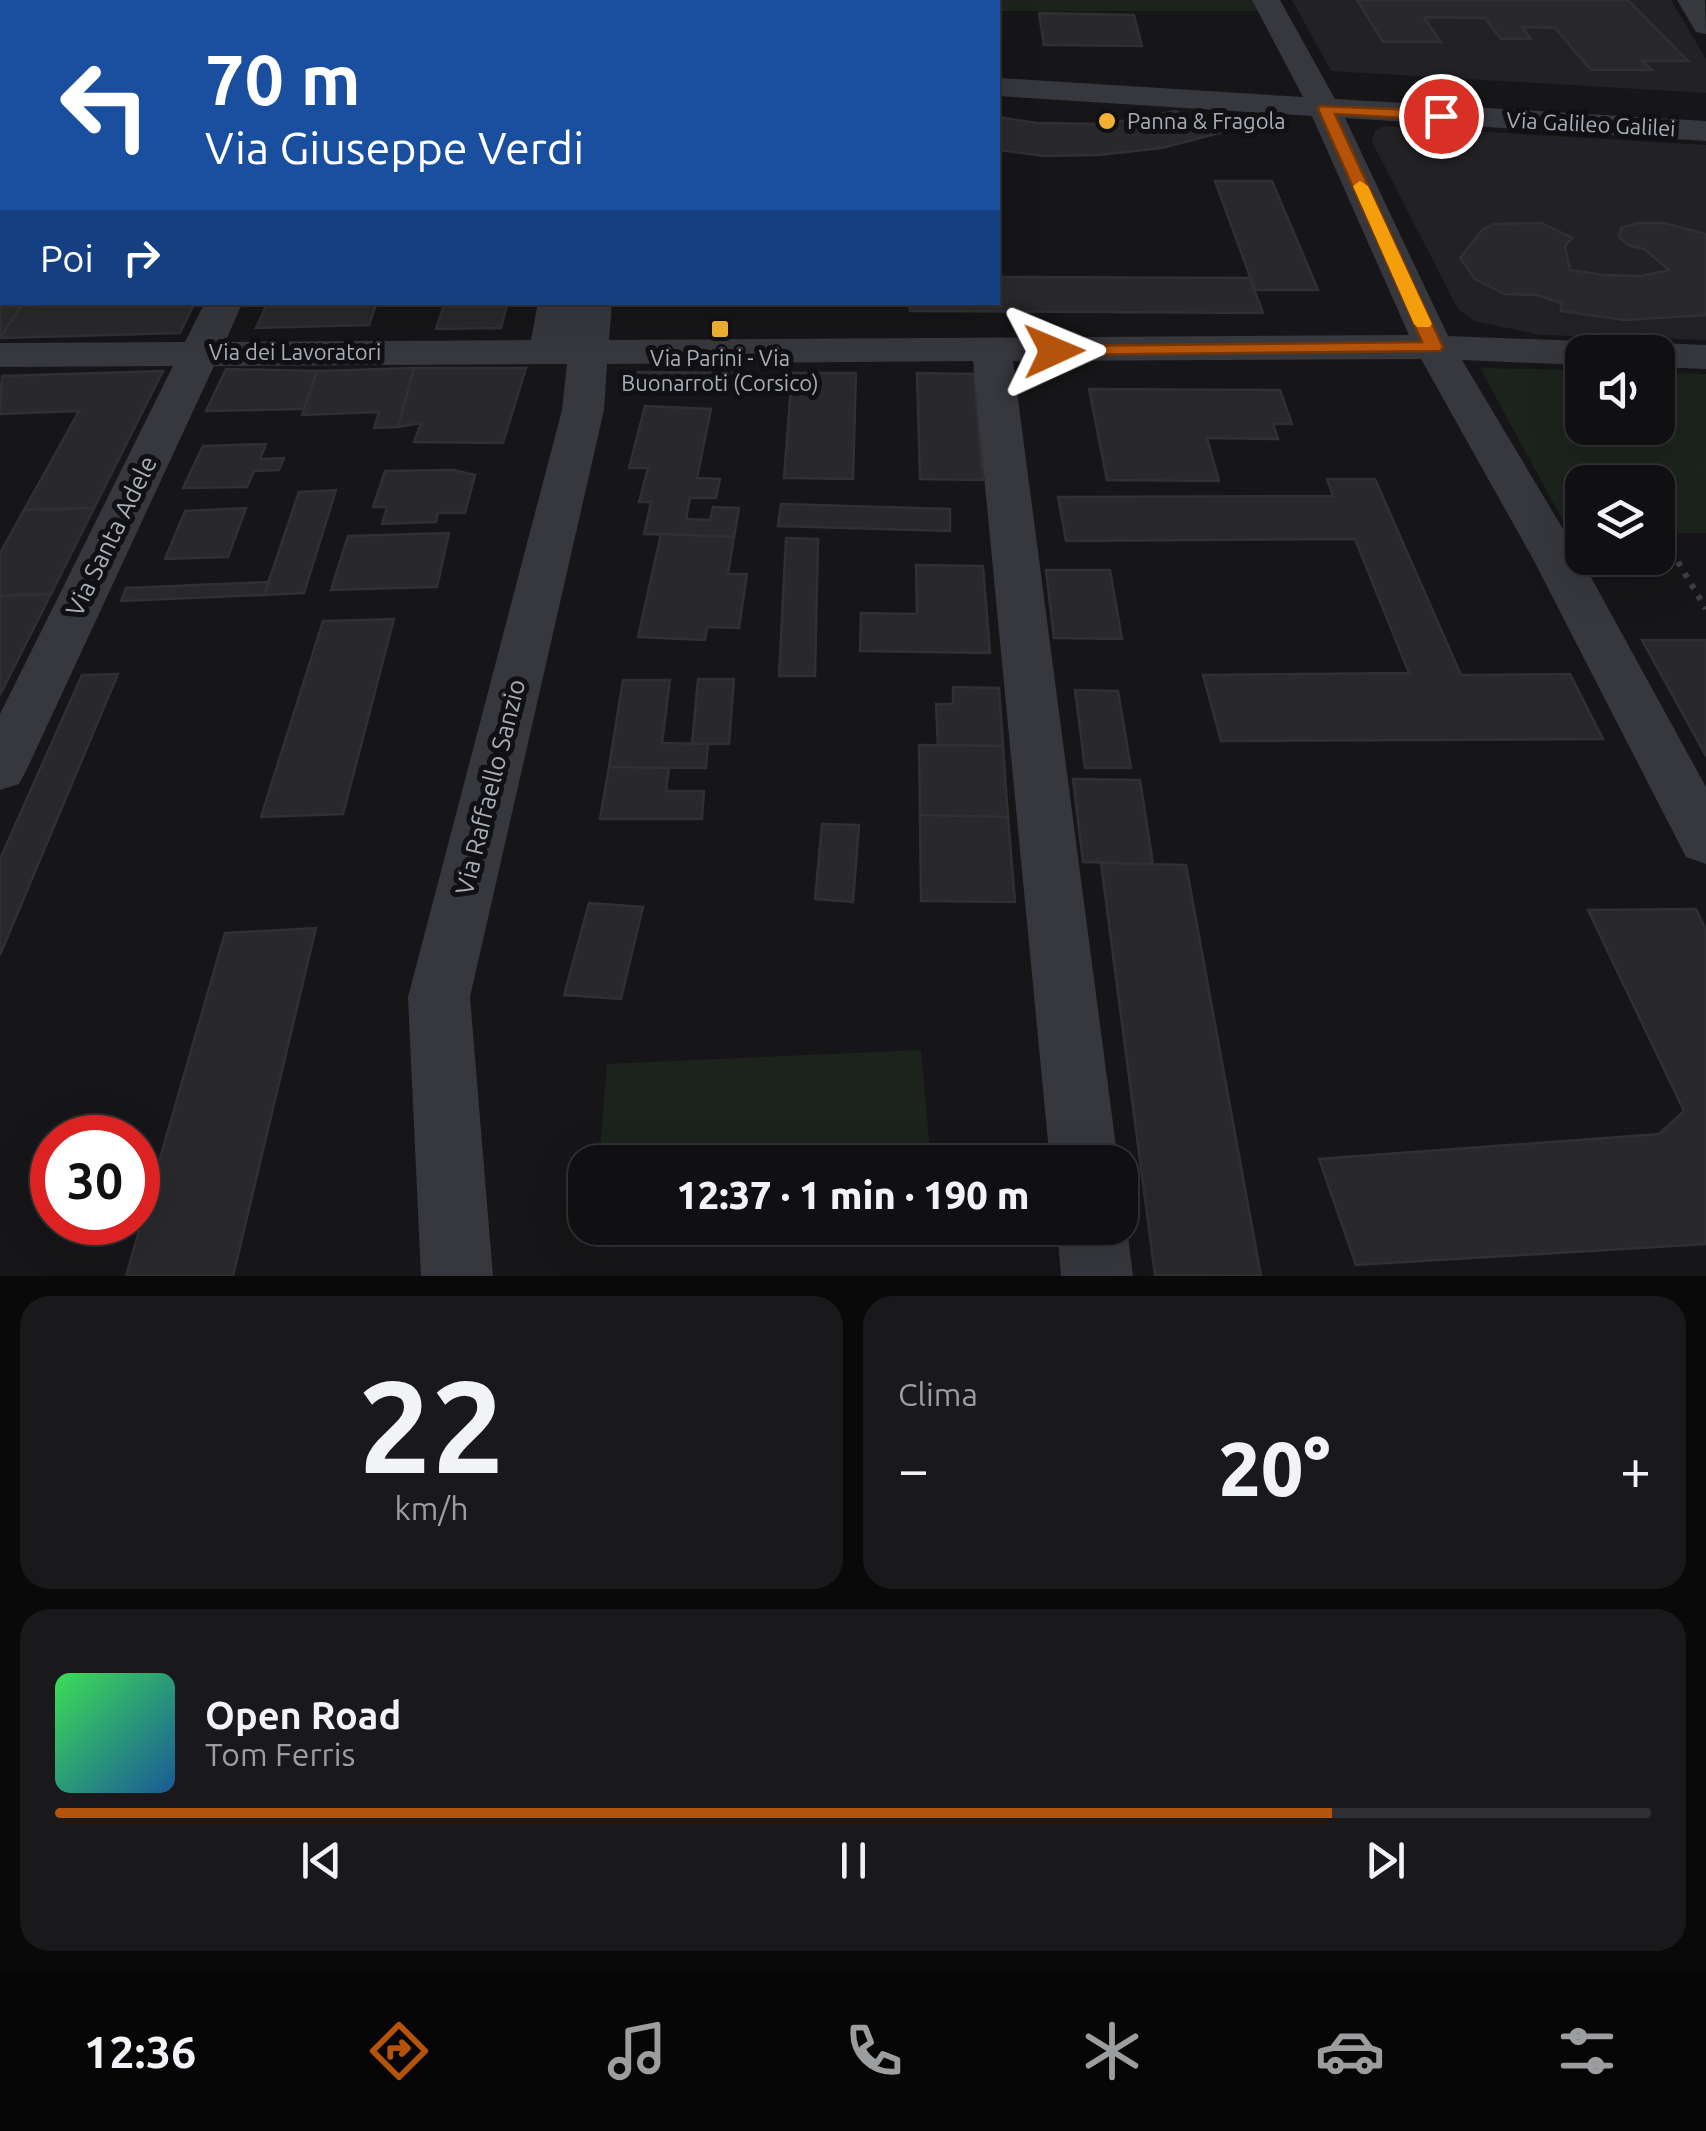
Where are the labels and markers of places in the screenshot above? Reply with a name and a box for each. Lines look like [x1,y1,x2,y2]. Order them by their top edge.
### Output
pin [1399,74,1484,159]
place label: Panna & Fragola [1127,108,1286,133]
marker: Panna & Fragola [1096,110,1118,132]
marker: Via Parini - Via Buonarroti (Corsico) [709,318,731,340]
place label: Via Parini - Via Buonarroti (Corsico) [621,345,819,396]

